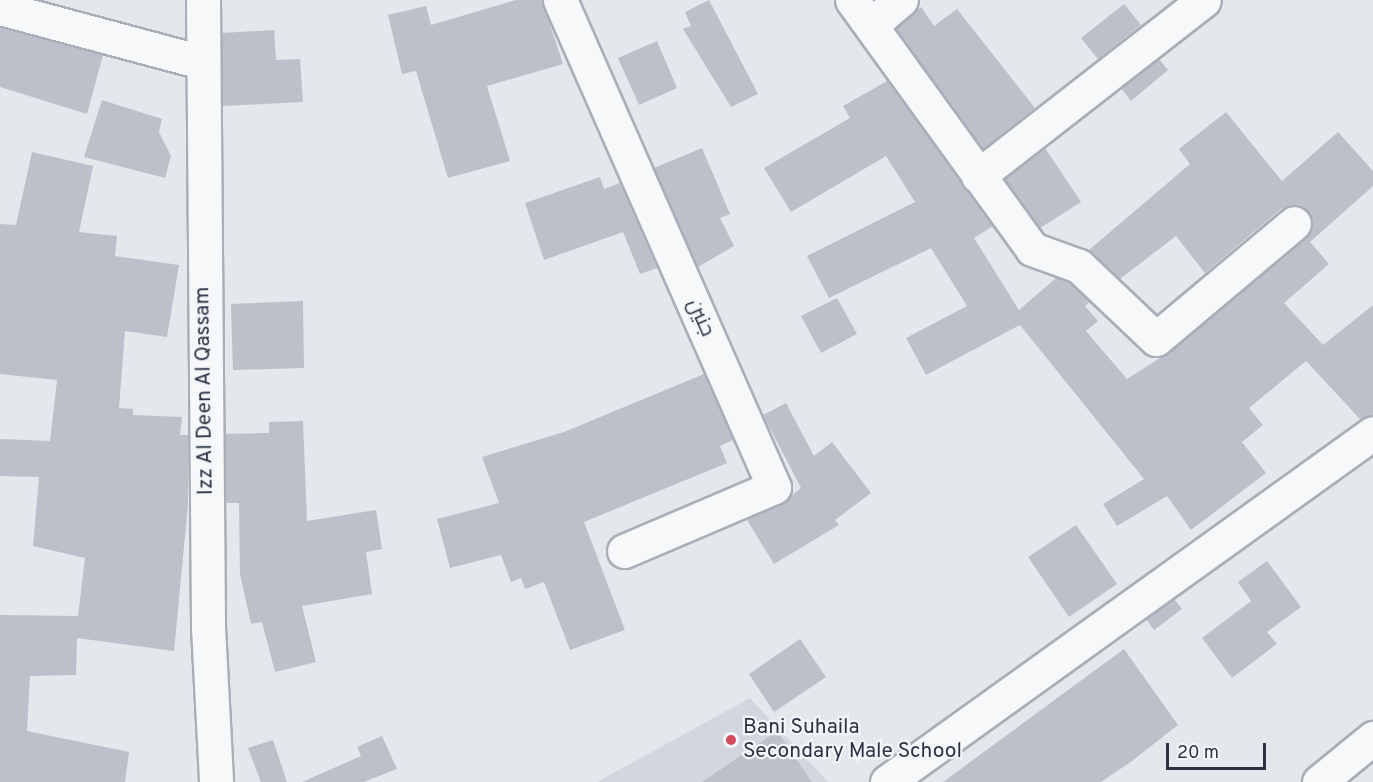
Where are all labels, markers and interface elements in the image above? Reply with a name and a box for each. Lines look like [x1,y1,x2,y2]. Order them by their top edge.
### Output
street label: Izz Al Deen Al Qassam [191,286,219,496]
street label: جنين [681,295,719,341]
place label: Bani Suhaila Secondary Male School [743,715,962,765]
scale bar [1169,731,1270,769]
marker: Bani Suhaila Secondary Male School [724,733,738,747]
text: 20 m [1177,742,1219,765]

